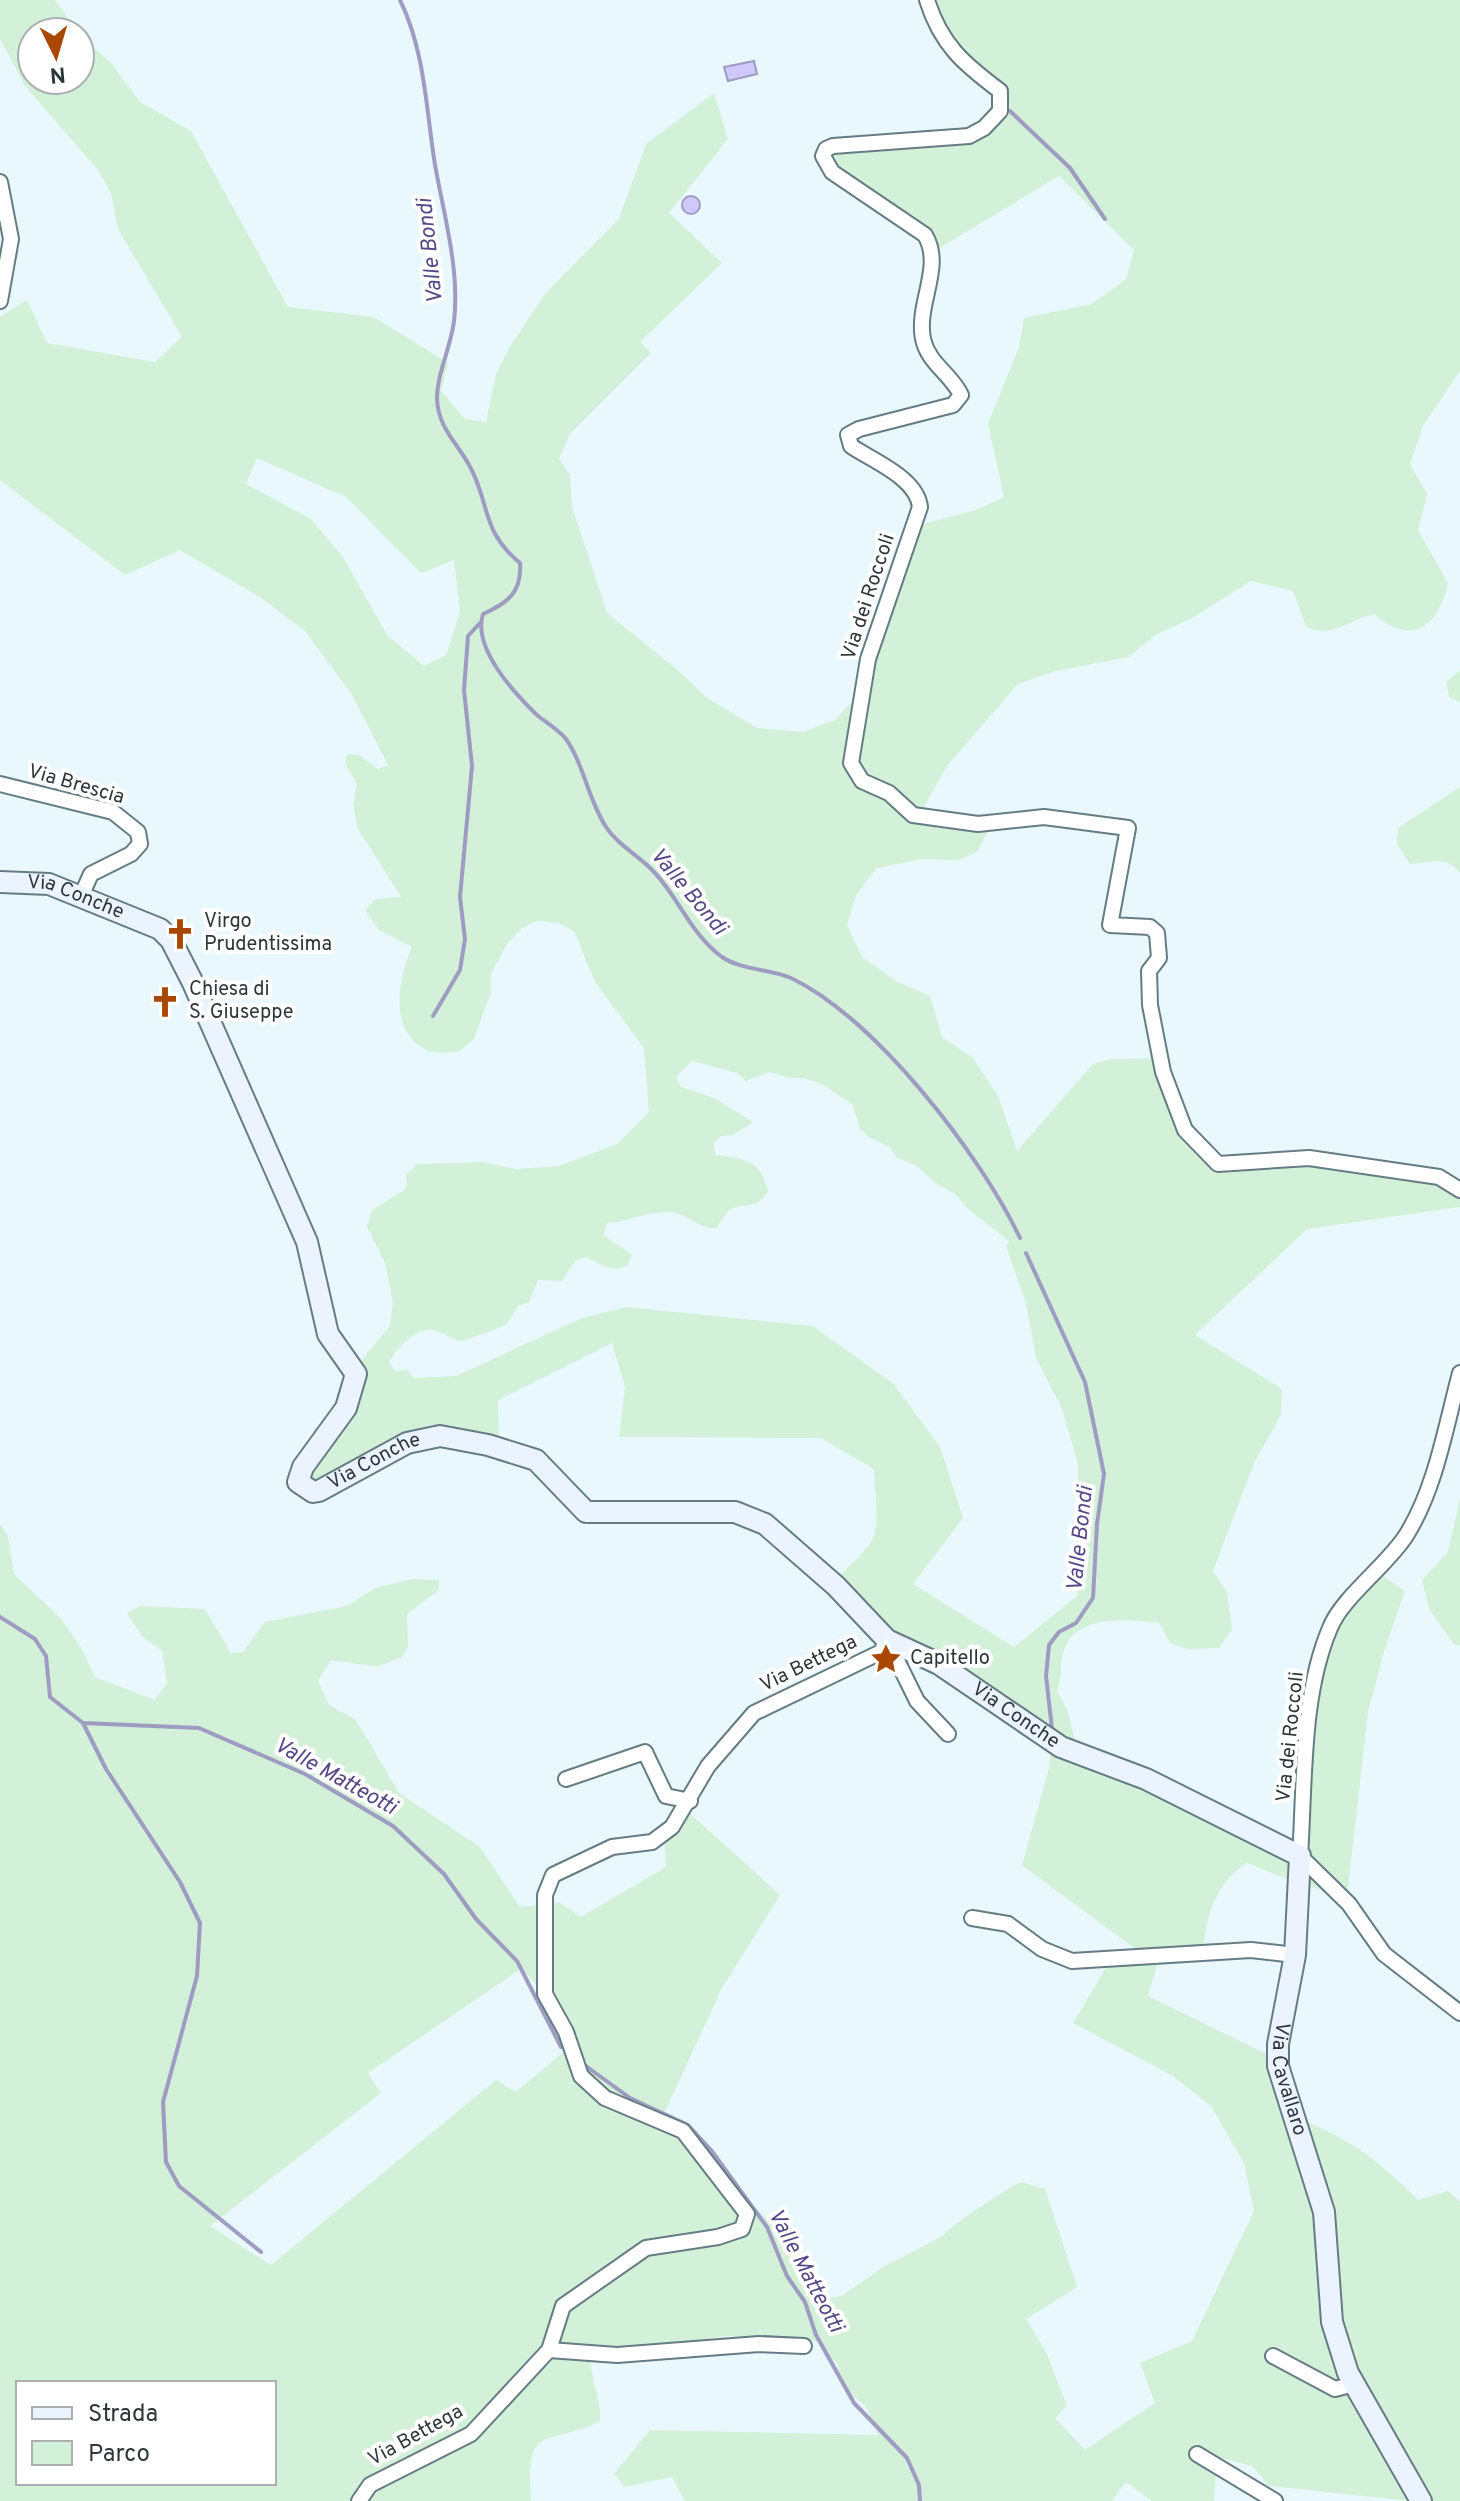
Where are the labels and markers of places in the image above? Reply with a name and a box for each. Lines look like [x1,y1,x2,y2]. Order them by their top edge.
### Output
place label: Virgo Prudentissima [204,909,332,958]
church icon: Virgo Prudentissima [163,917,197,951]
place label: Chiesa di S. Giuseppe [189,977,294,1026]
church icon: Chiesa di S. Giuseppe [148,985,182,1019]
place icon: Capitello [869,1642,903,1676]
place label: Capitello [910,1646,990,1672]

